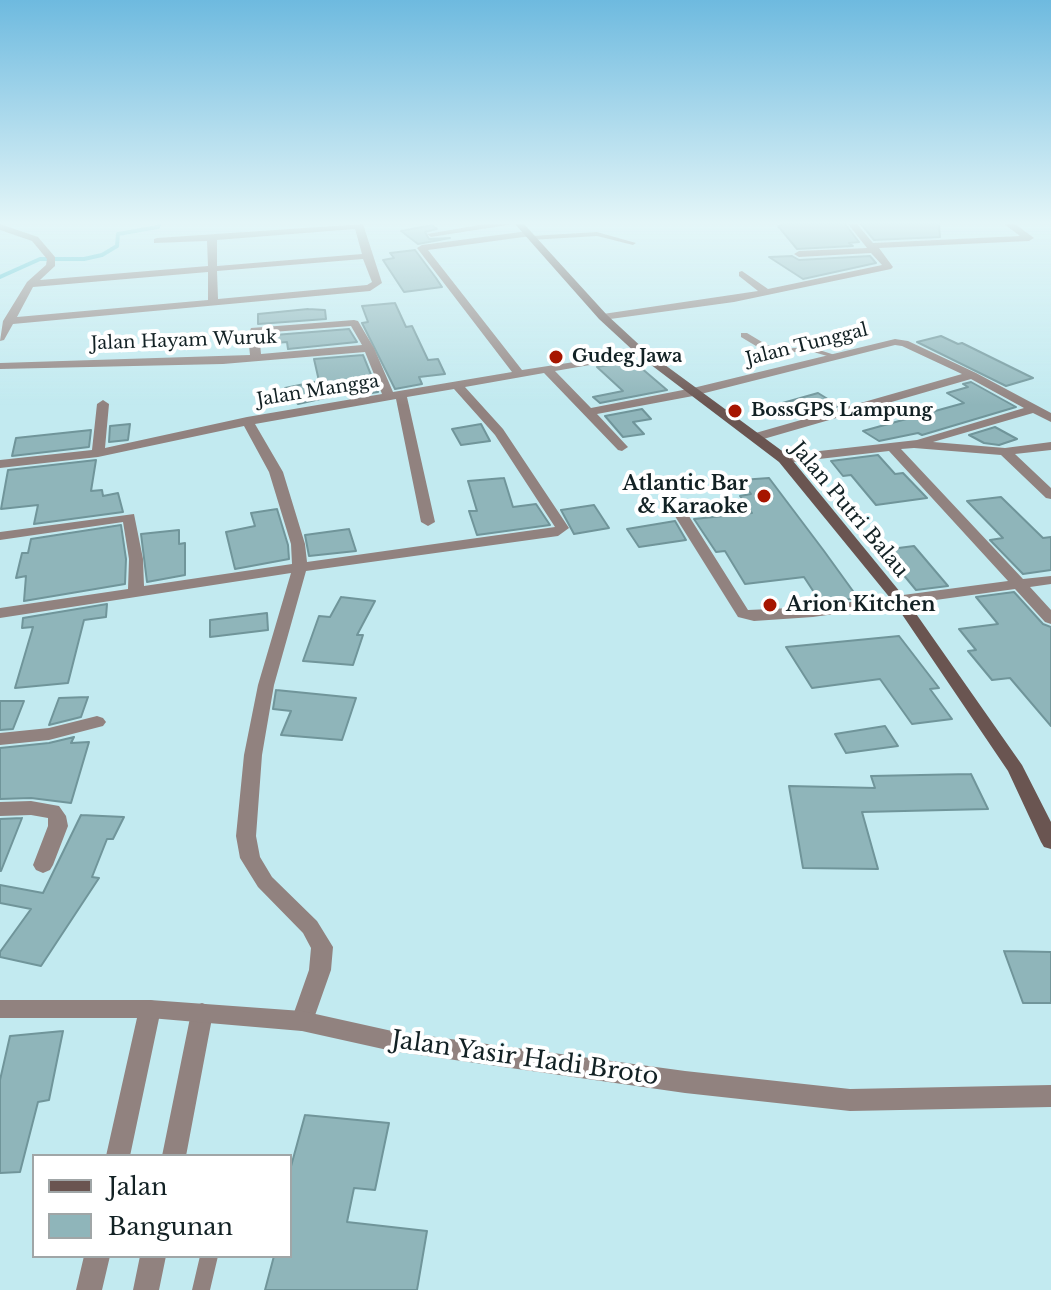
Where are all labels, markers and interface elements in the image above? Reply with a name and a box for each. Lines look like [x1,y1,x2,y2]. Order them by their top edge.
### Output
street label: Jalan Tunggal [744,319,870,371]
street label: Jalan Hayam Wuruk [91,327,277,355]
place label: Gudeg Jawa [572,346,682,368]
marker: Gudeg Jawa [547,348,565,366]
street label: Jalan Mangga [255,371,381,411]
place label: BossGPS Lampung [751,400,932,422]
marker: BossGPS Lampung [726,402,744,420]
street label: Jalan Putri Balau [785,437,913,583]
place label: Atlantic Bar & Karaoke [622,472,748,519]
marker: Atlantic Bar & Karaoke [755,487,773,505]
place label: Arion Kitchen [786,593,936,617]
marker: Arion Kitchen [761,596,779,614]
street label: Jalan Yasir Hadi Broto [390,1026,660,1092]
legend [32,1154,292,1258]
text: Jalan [108,1172,168,1201]
text: Bangunan [108,1212,233,1241]

